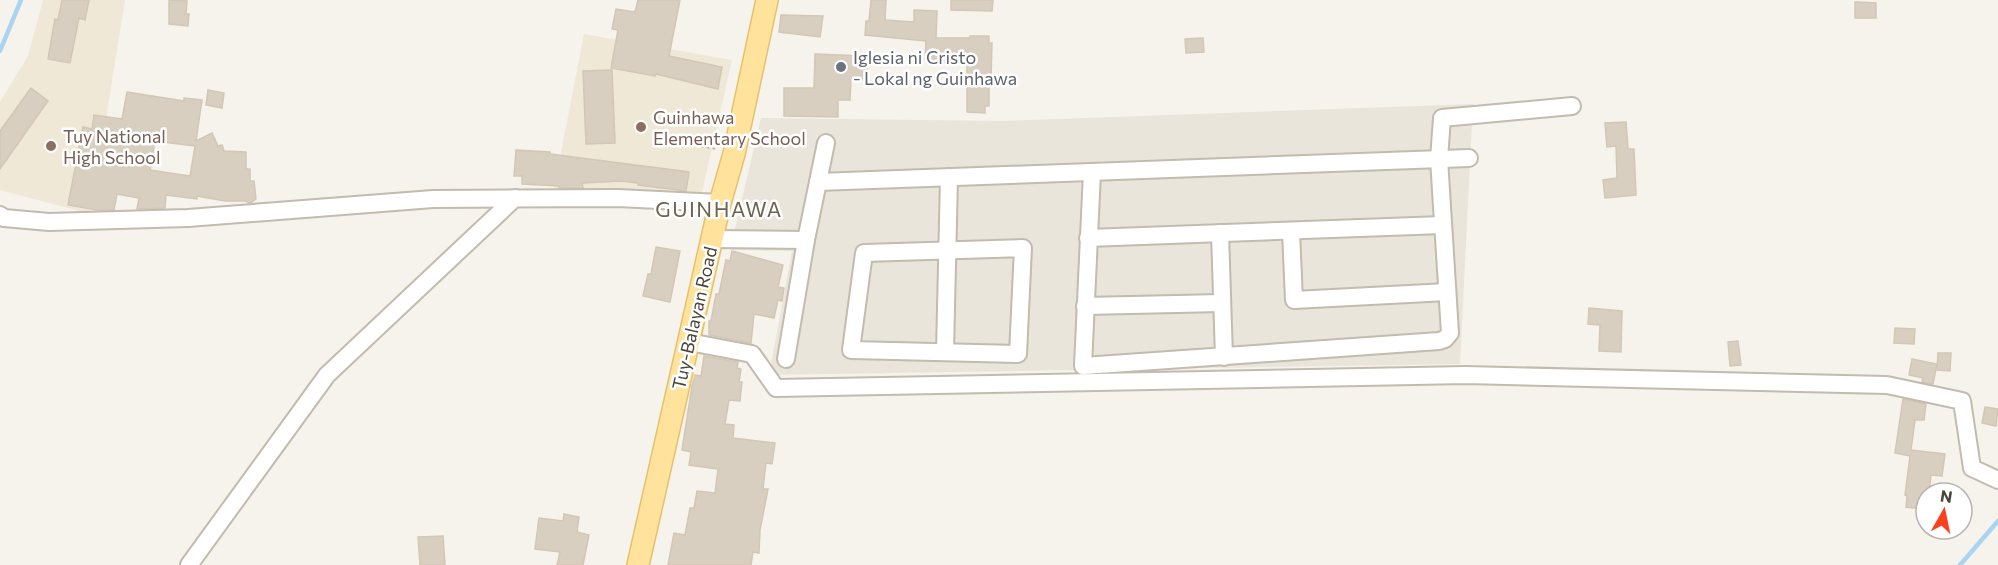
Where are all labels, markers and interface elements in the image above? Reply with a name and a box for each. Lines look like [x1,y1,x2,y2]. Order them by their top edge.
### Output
place label: Iglesia ni Cristo - Lokal ng Guinhawa [853,46,1017,89]
marker: Iglesia ni Cristo - Lokal ng Guinhawa [834,60,848,74]
place label: Guinhawa Elementary School [653,106,806,149]
marker: Guinhawa Elementary School [634,120,648,134]
place label: Tuy National High School [63,125,166,168]
marker: Tuy National High School [44,139,58,153]
district label: GUINHAWA [655,196,783,221]
street label: Tuy-Balayan Road [667,244,721,392]
north arrow [1914,481,1974,541]
text: N [1939,485,1954,506]

